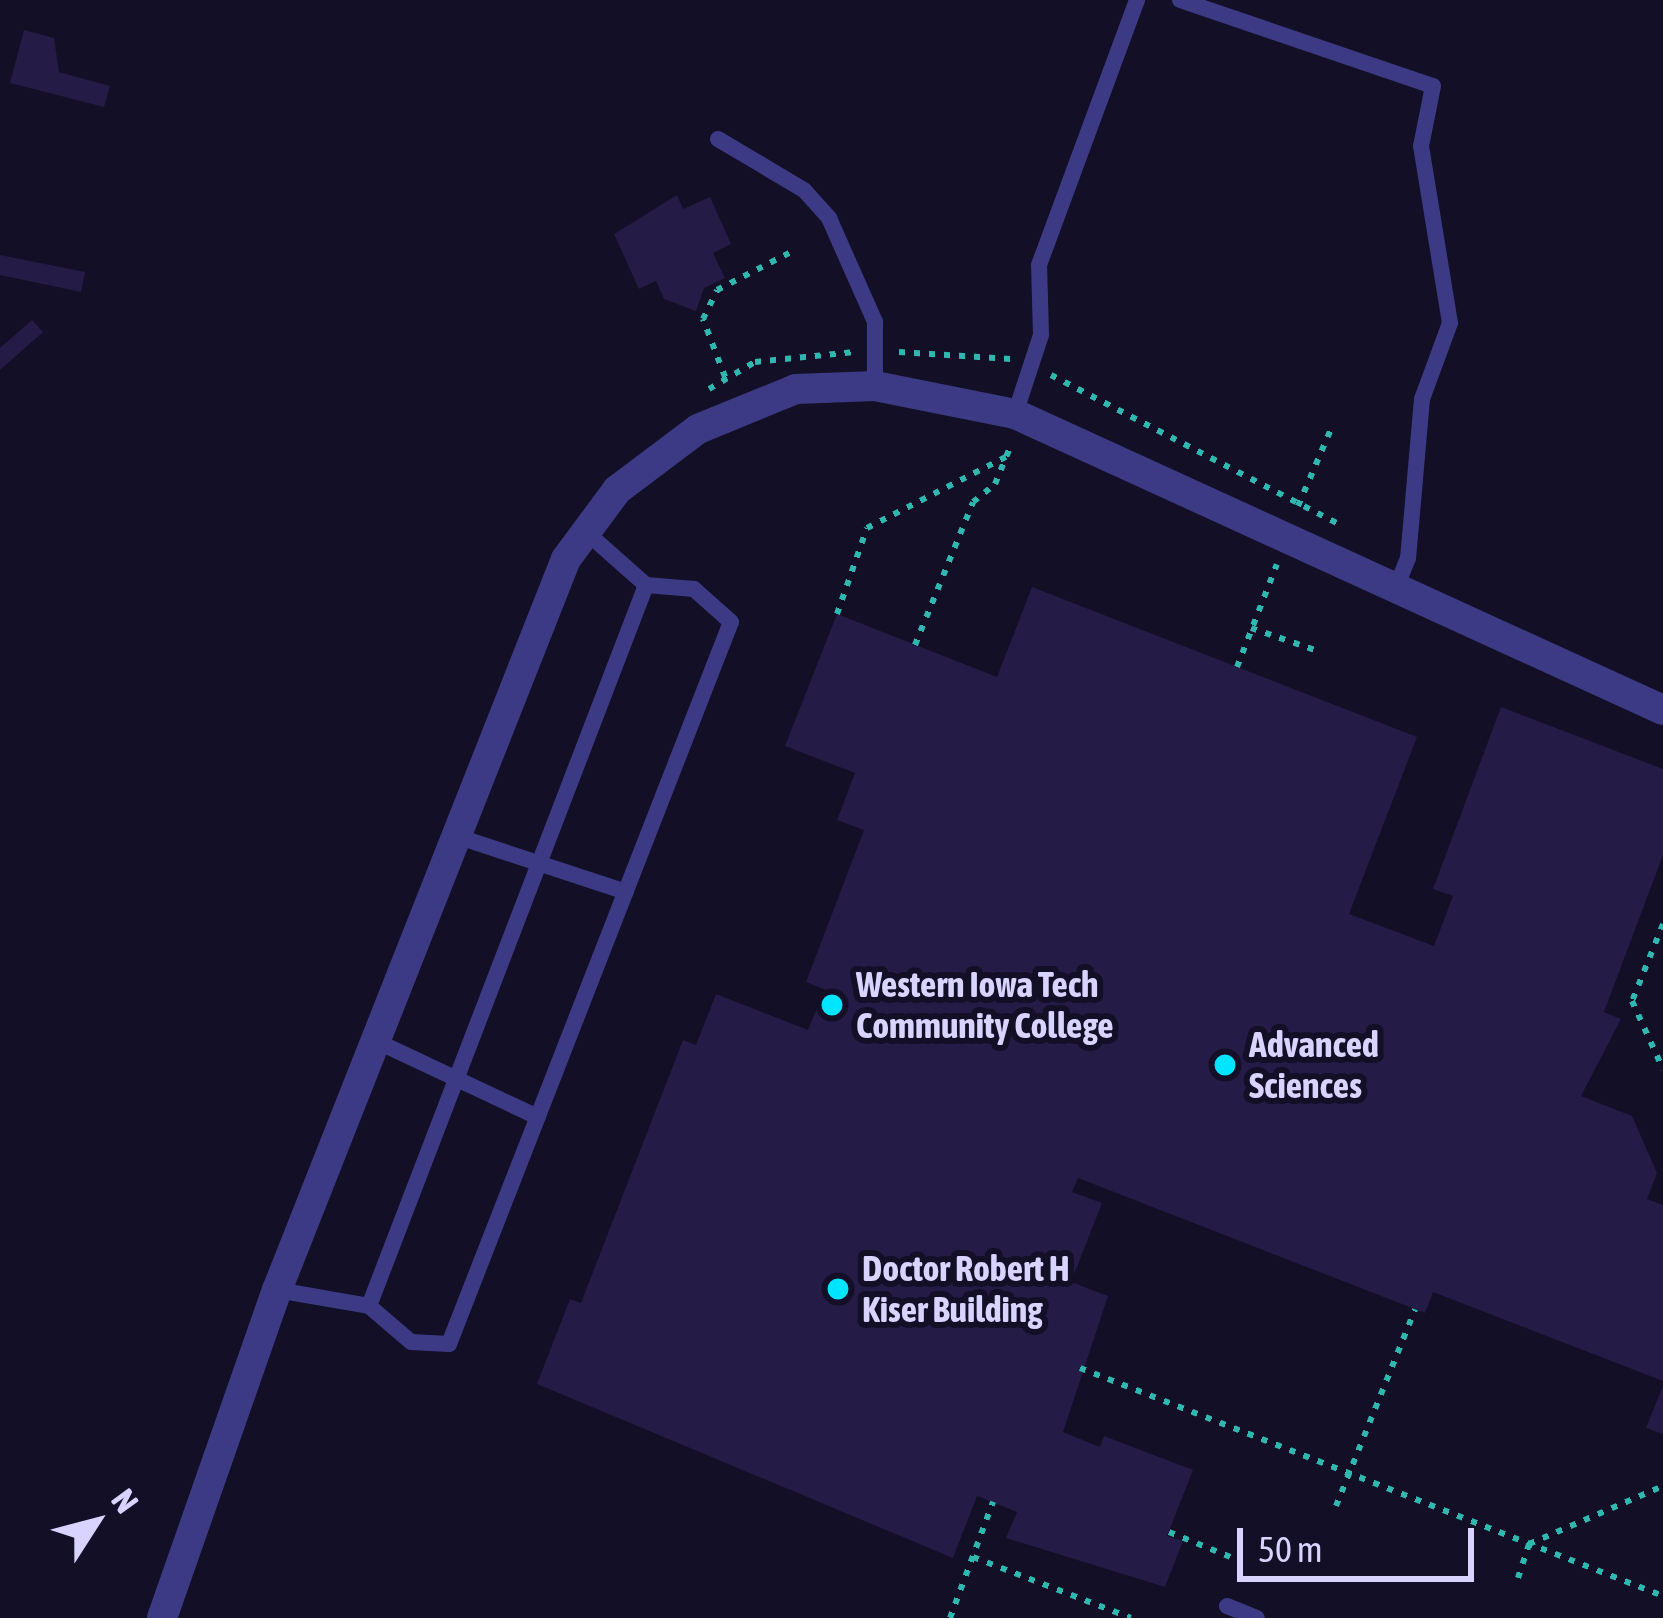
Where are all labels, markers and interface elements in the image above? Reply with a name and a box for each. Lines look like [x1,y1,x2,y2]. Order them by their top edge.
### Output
place label: Western Iowa Tech Community College [856,962,1114,1047]
marker: Western Iowa Tech Community College [819,992,845,1018]
place label: Advanced Sciences [1249,1022,1379,1107]
marker: Advanced Sciences [1212,1052,1238,1078]
place label: Doctor Robert H Kiser Building [862,1246,1070,1331]
marker: Doctor Robert H Kiser Building [825,1276,851,1302]
north arrow [36,1462,156,1582]
text: N [104,1482,146,1520]
scale bar [1243,1504,1480,1578]
text: 50 m [1258,1528,1323,1570]

